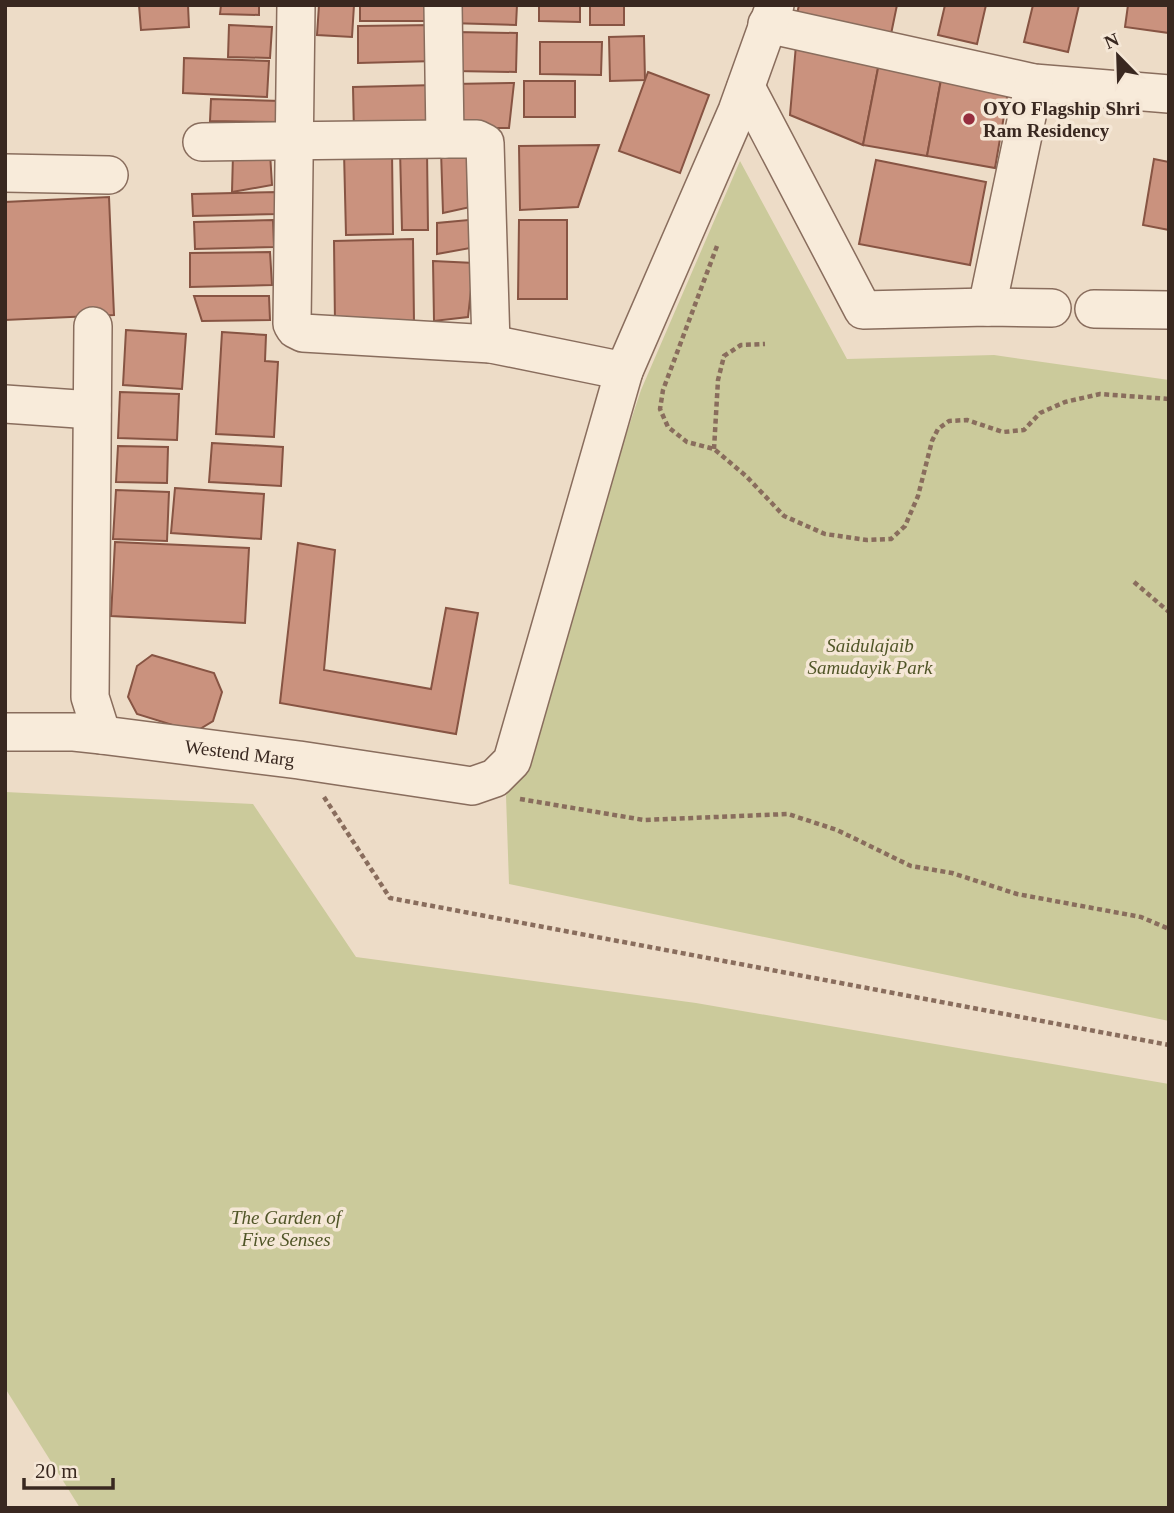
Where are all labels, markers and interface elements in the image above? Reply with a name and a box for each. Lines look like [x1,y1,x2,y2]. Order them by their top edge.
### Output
north arrow [1083,21,1153,91]
text: N [1101,28,1122,53]
place label: OYO Flagship Shri Ram Residency [983,98,1140,141]
marker: OYO Flagship Shri Ram Residency [961,111,977,127]
park label: Saidulajaib Samudayik Park [807,635,933,678]
street label: Westend Marg [184,736,296,770]
park label: The Garden of Five Senses [231,1207,344,1250]
scale bar [24,1446,114,1490]
text: 20 m [35,1459,78,1483]

